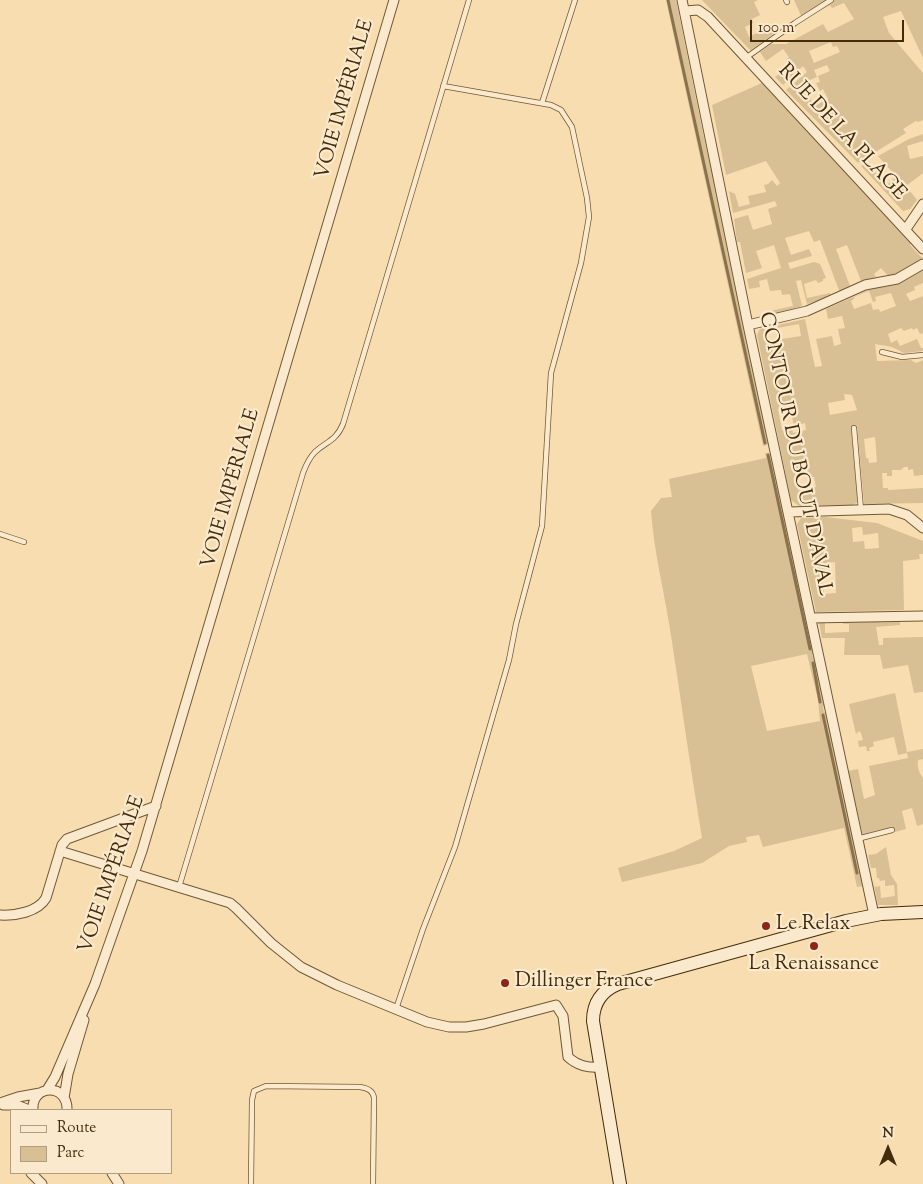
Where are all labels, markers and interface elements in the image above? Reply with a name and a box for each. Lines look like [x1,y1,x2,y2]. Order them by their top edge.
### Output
scale bar [753,10,907,42]
street label: VOIE IMPÉRIALE [312,17,380,183]
text: 100 m [758,18,794,39]
street label: RUE DE LA PLAGE [772,60,910,206]
street label: CONTOUR DU BOUT D'AVAL [752,310,836,598]
street label: VOIE IMPÉRIALE [198,406,266,572]
street label: VOIE IMPÉRIALE [75,793,151,957]
place label: Le Relax [776,914,850,938]
marker: Le Relax [760,920,772,932]
marker: La Renaissance [808,940,820,952]
place label: La Renaissance [749,954,879,978]
place label: Dillinger France [515,971,653,995]
marker: Dillinger France [499,977,511,989]
legend [10,1109,172,1174]
text: Route [57,1118,96,1139]
north arrow [863,1124,913,1174]
text: N [882,1124,894,1144]
text: Parc [57,1143,84,1164]

